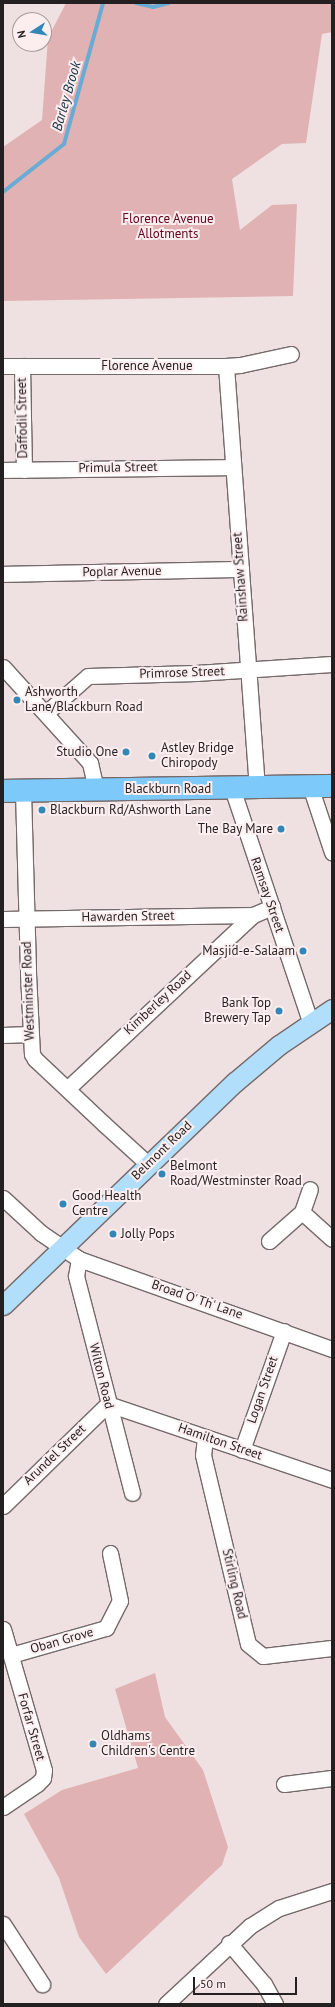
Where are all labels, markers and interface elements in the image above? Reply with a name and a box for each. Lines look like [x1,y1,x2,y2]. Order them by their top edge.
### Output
north arrow [12,12,52,52]
text: N [14,29,29,39]
water label: Barley Brook [48,59,84,133]
park label: Florence Avenue Allotments [122,212,214,243]
street label: Florence Avenue [101,358,193,374]
street label: Daffodil Street [14,377,32,459]
street label: Primula Street [78,460,158,476]
street label: Rainshaw Street [230,532,252,622]
street label: Poplar Avenue [82,564,162,580]
street label: Primrose Street [139,664,225,682]
place label: Ashworth Lane/Blackburn Road [25,685,143,716]
marker: Ashworth Lane/Blackburn Road [12,695,22,705]
place label: Astley Bridge Chiropody [161,741,234,772]
place label: Studio One [56,744,118,760]
marker: Studio One [121,747,131,757]
marker: Astley Bridge Chiropody [146,750,158,762]
street label: Blackburn Road [125,781,211,797]
place label: Blackburn Rd/Ashworth Lane [50,802,211,818]
marker: Blackburn Rd/Ashworth Lane [37,805,47,815]
place label: The Bay Mare [197,821,273,837]
marker: The Bay Mare [276,824,286,834]
street label: Ramsay Street [247,855,287,935]
street label: Hawarden Street [81,908,175,926]
street label: Westminster Road [19,941,39,1041]
place label: Masjid-e-Salaam [202,943,295,959]
marker: Masjid-e-Salaam [298,946,308,956]
street label: Kimberley Road [121,968,195,1038]
place label: Bank Top Brewery Tap [203,996,271,1027]
marker: Bank Top Brewery Tap [274,1006,284,1016]
street label: Belmont Road [129,1118,195,1184]
place label: Belmont Road/Westminster Road [170,1159,302,1190]
marker: Belmont Road/Westminster Road [157,1169,167,1179]
place label: Good Health Centre [72,1189,141,1220]
marker: Good Health Centre [57,1198,69,1210]
place label: Jolly Pops [121,1226,175,1242]
marker: Jolly Pops [108,1229,118,1239]
street label: Broad O' Th' Lane [148,1277,246,1323]
street label: Wilton Road [85,1341,117,1411]
street label: Logan Street [244,1354,282,1426]
street label: Hamilton Street [176,1420,264,1464]
street label: Arundel Street [21,1422,89,1488]
street label: Stirling Road [218,1547,250,1621]
street label: Oban Grove [29,1625,95,1657]
street label: Forfar Street [14,1691,48,1763]
place label: Oldhams Children's Centre [101,1729,195,1760]
marker: Oldhams Children's Centre [88,1739,98,1749]
scale bar [195,1969,299,1995]
text: 50 m [200,1976,226,1991]

